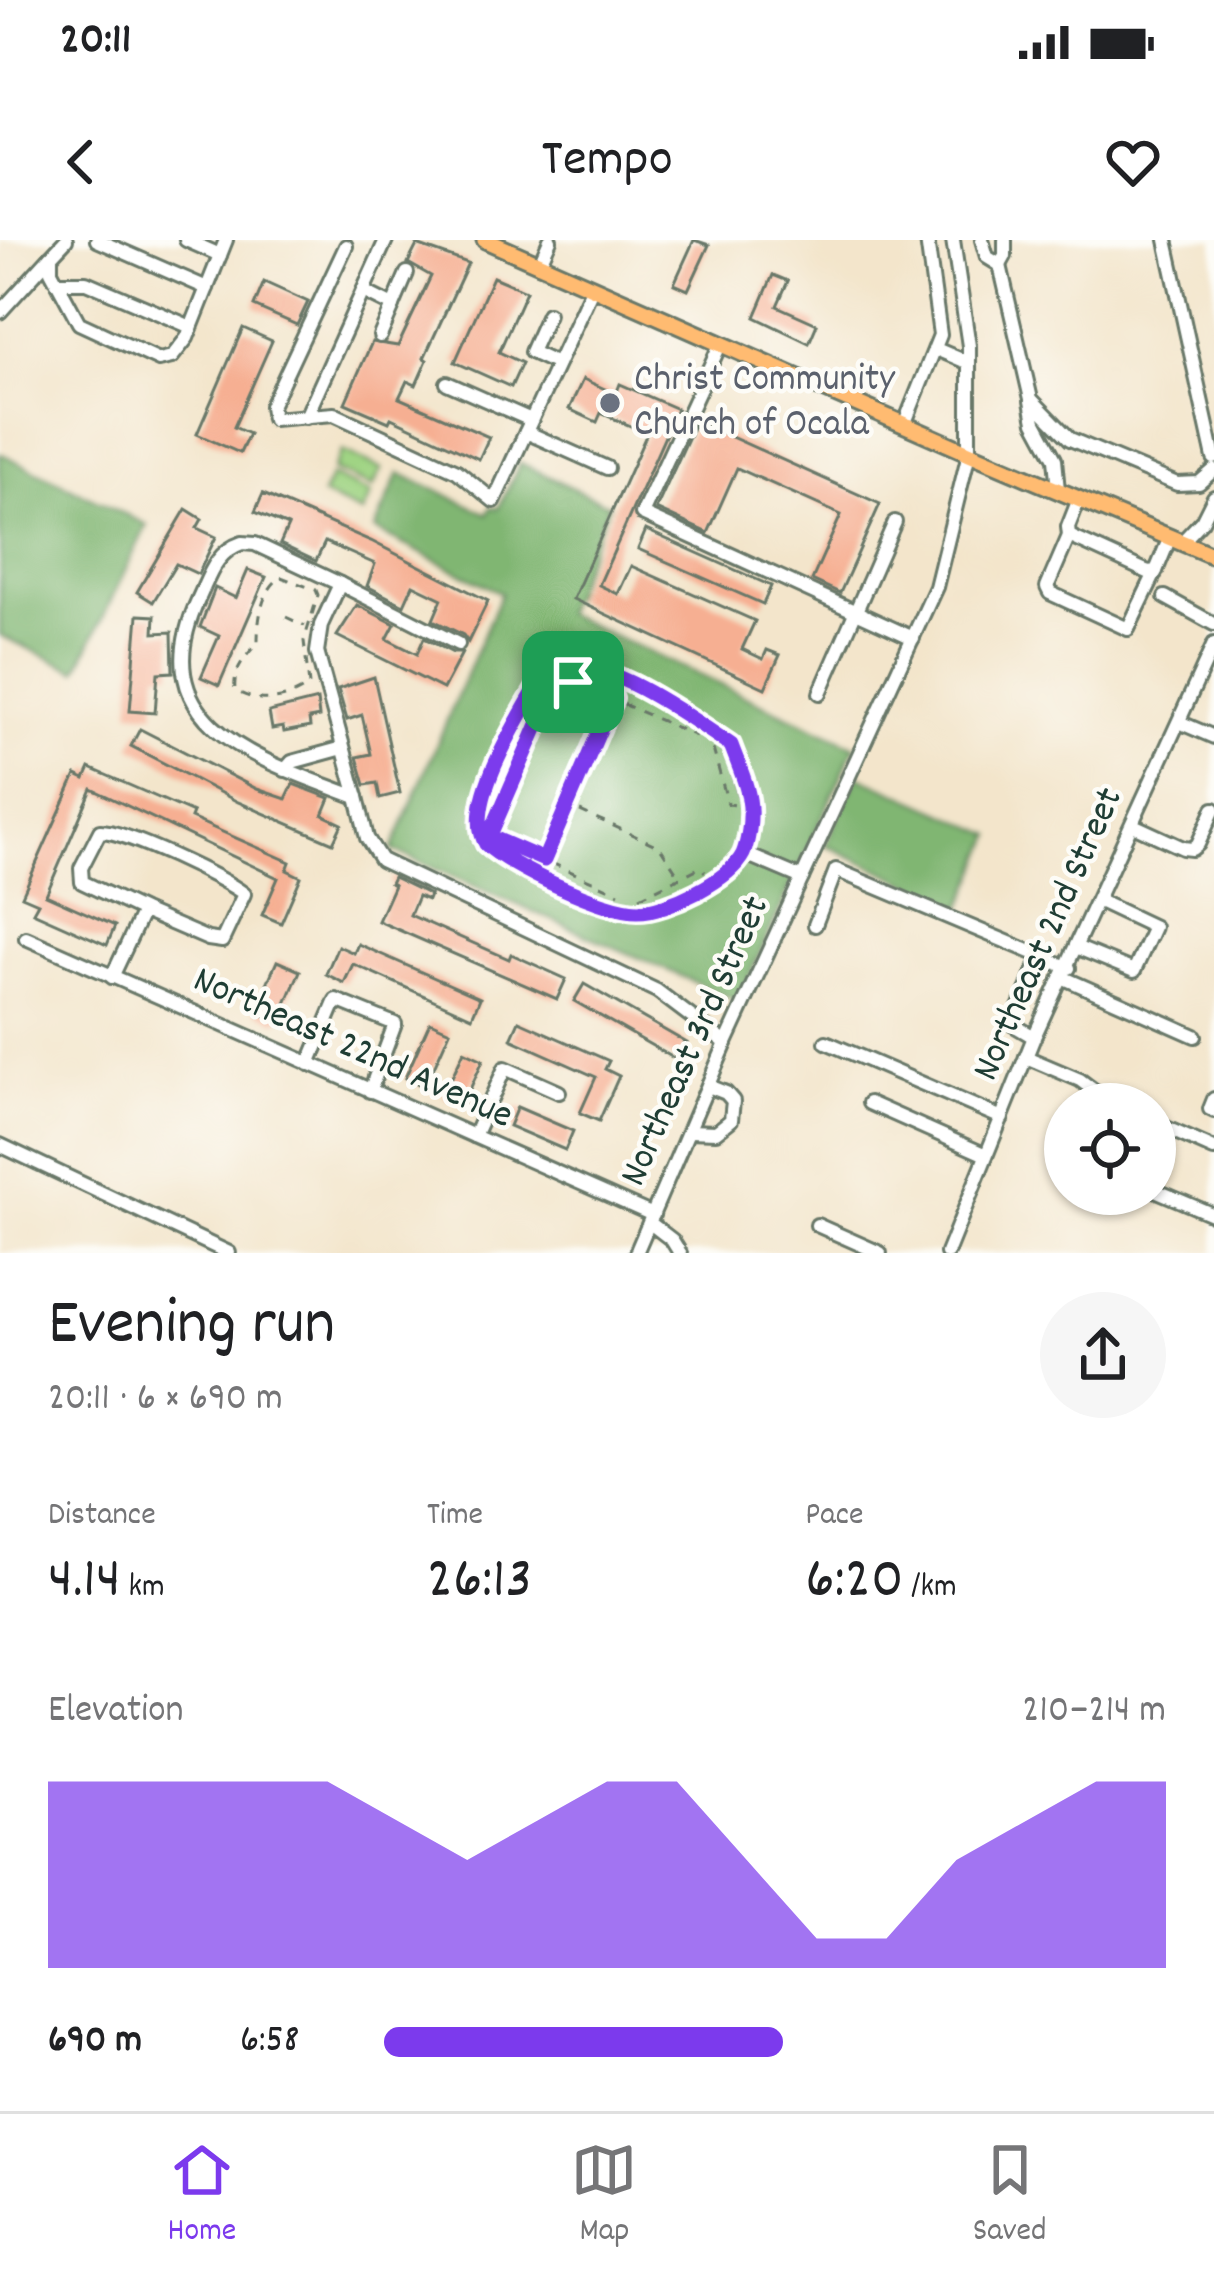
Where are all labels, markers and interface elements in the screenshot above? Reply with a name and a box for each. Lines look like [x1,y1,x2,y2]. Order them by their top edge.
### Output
text: 20:11 [60,10,131,74]
text: Tempo [541,124,673,201]
icon: back [48,129,114,195]
icon: heart [1100,129,1166,195]
place label: Christ Community Church of Ocala [634,354,896,454]
marker: Christ Community Church of Ocala [597,390,623,416]
pin [522,631,624,733]
icon: arrive [540,649,606,715]
street label: Northeast 2nd Street [961,780,1139,1090]
street label: Northeast 3rd Street [608,888,786,1196]
street label: Northeast 22nd Avenue [183,955,521,1145]
map controls [1044,1083,1176,1215]
button: locate [1044,1083,1176,1215]
text: Evening run [48,1281,335,1375]
button: share [1040,1292,1166,1418]
text: 20:11 · 6 × 690 m [48,1373,283,1428]
text: Distance [48,1493,156,1540]
text: Time [427,1493,483,1540]
text: Pace [805,1493,864,1540]
text: 4.14 [48,1540,121,1626]
text: 26:13 [427,1540,532,1626]
text: 6:20 [805,1540,904,1626]
text: km [121,1565,165,1612]
text: /km [904,1565,957,1612]
text: Elevation [48,1685,184,1740]
text: 210–214 m [1022,1685,1166,1740]
text: 690 m [48,2015,142,2070]
text: 6:58 [240,2015,299,2070]
tab: Home [168,2137,236,2256]
tab: Map [571,2137,637,2256]
tab: Saved [973,2137,1046,2256]

